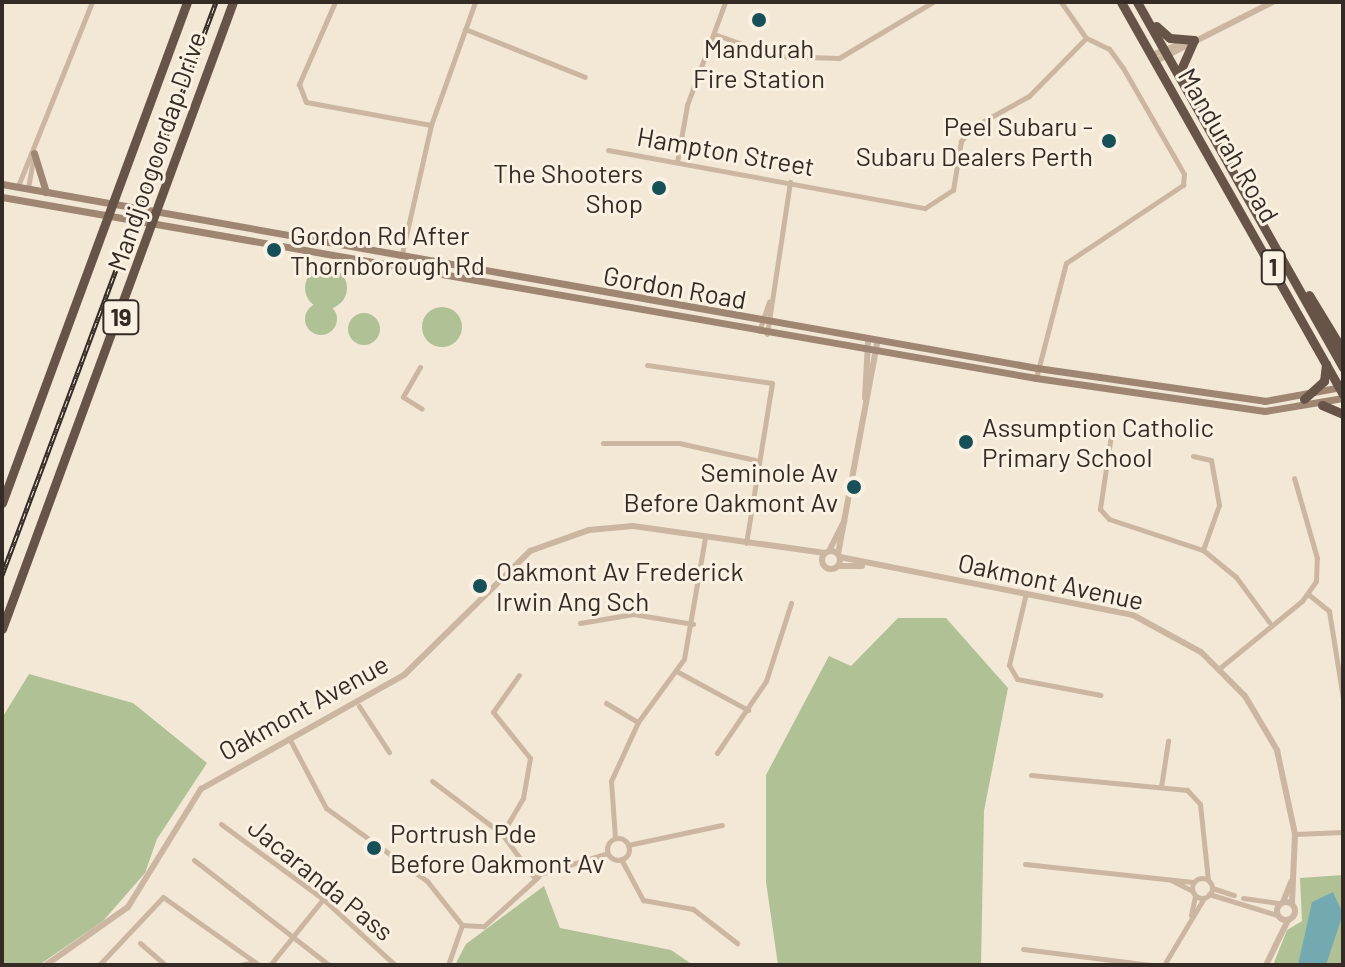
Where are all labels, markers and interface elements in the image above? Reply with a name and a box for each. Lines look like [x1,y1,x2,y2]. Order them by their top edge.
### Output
marker: Mandurah Fire Station [750,11,768,29]
street label: Mandjoogoordap Drive [100,27,212,275]
place label: Mandurah Fire Station [693,32,825,94]
street label: Mandurah Road [1172,62,1286,228]
place label: Peel Subaru - Subaru Dealers Perth [856,110,1093,172]
street label: Hampton Street [635,120,817,182]
marker: Peel Subaru - Subaru Dealers Perth [1100,132,1118,150]
place label: The Shooters Shop [493,157,643,218]
marker: The Shooters Shop [650,179,668,197]
place label: Gordon Rd After Thornborough Rd [290,219,485,280]
marker: Gordon Rd After Thornborough Rd [265,241,283,259]
road number: 1 [1259,247,1287,287]
street label: Gordon Road [601,259,749,315]
road number: 19 [101,297,141,337]
place label: Assumption Catholic Primary School [982,411,1214,472]
marker: Assumption Catholic Primary School [957,433,975,451]
place label: Seminole Av Before Oakmont Av [624,456,838,518]
marker: Seminole Av Before Oakmont Av [845,478,863,496]
street label: Oakmont Avenue [955,546,1147,616]
place label: Oakmont Av Frederick Irwin Ang Sch [496,555,743,616]
marker: Oakmont Av Frederick Irwin Ang Sch [471,577,489,595]
street label: Oakmont Avenue [213,648,393,766]
street label: Jacaranda Pass [242,811,400,947]
place label: Portrush Pde Before Oakmont Av [390,817,604,878]
marker: Portrush Pde Before Oakmont Av [365,839,383,857]

